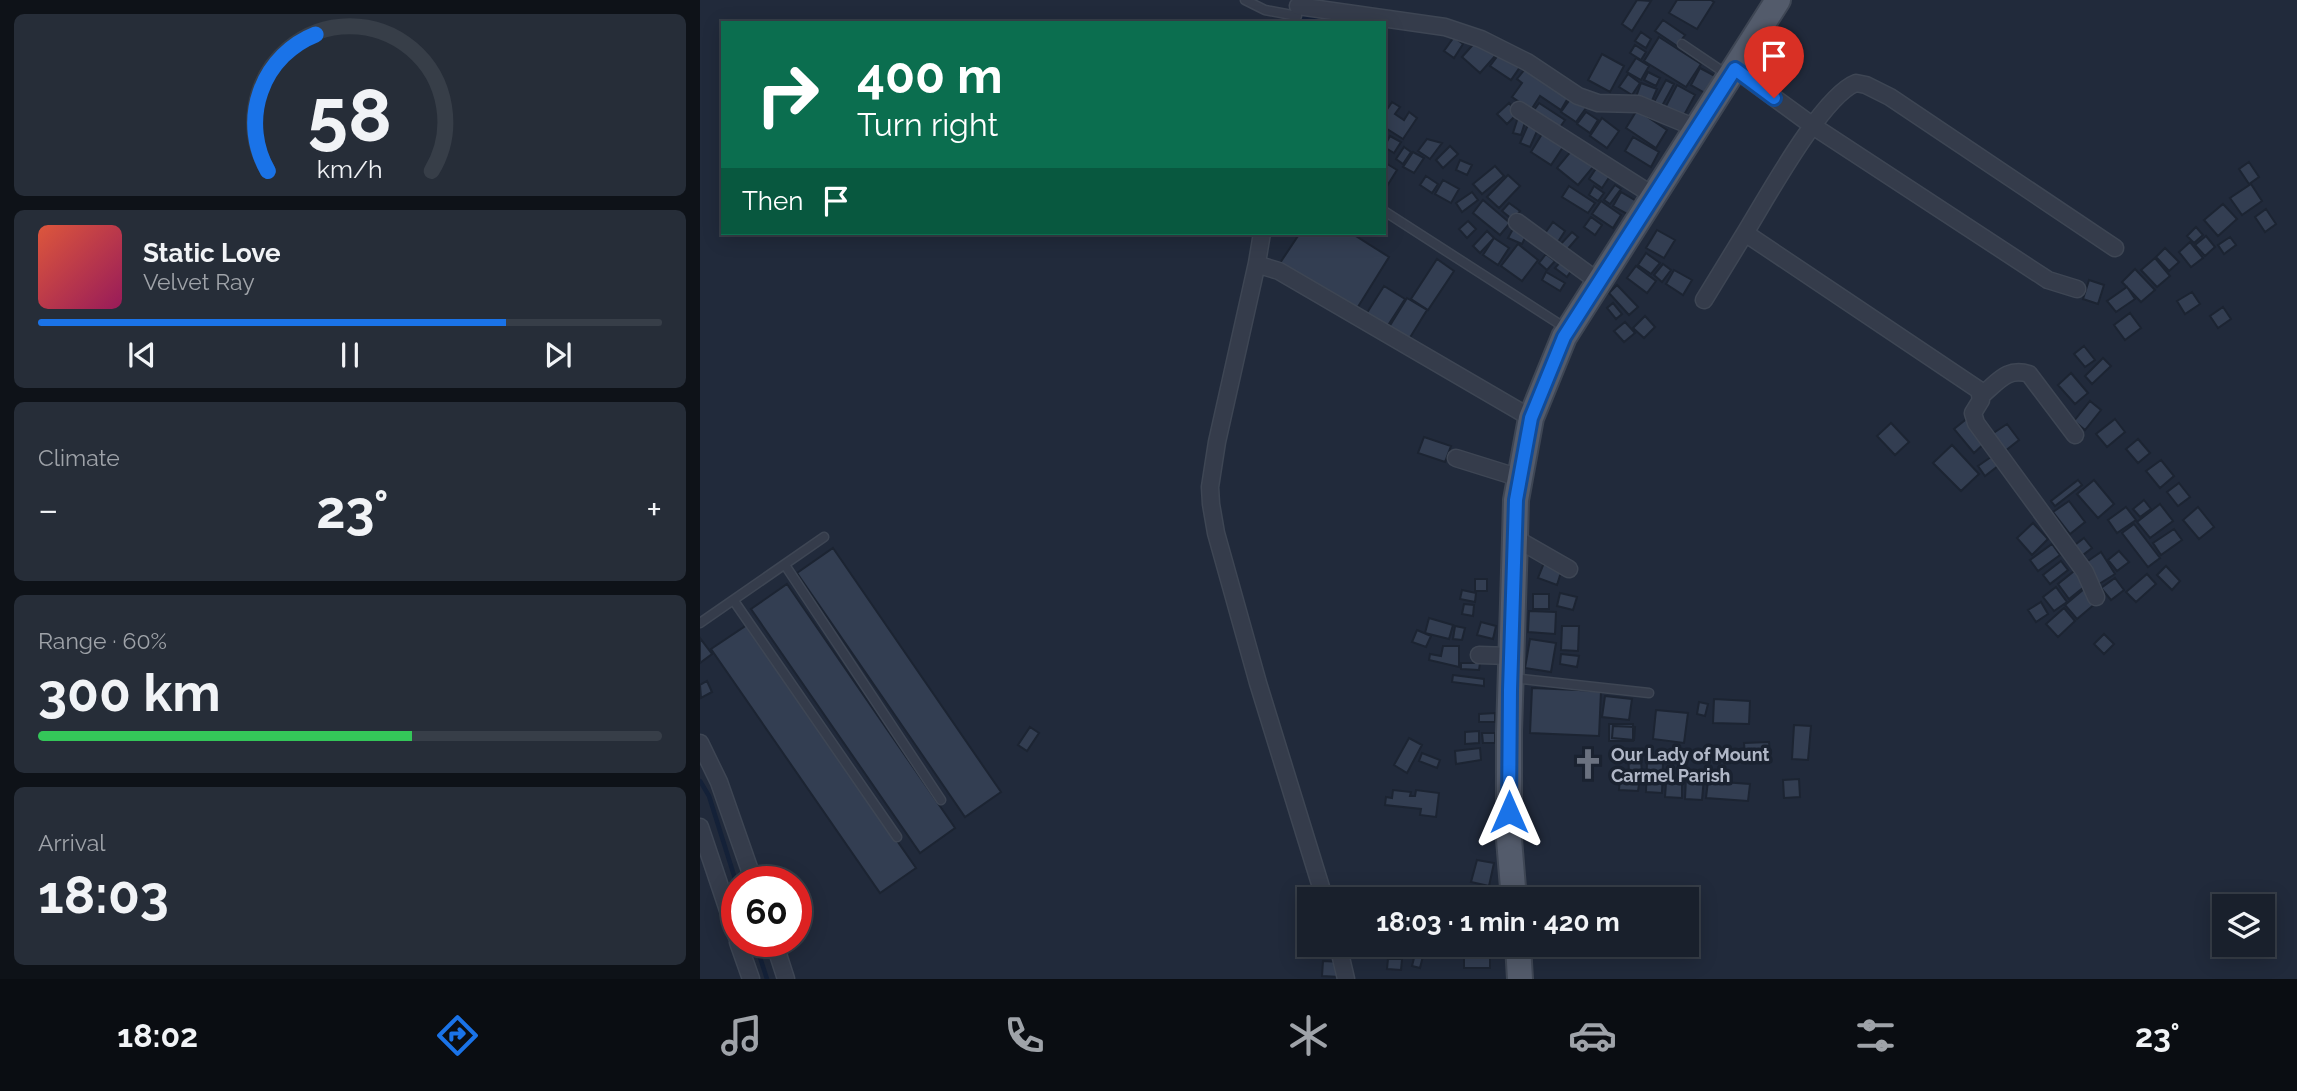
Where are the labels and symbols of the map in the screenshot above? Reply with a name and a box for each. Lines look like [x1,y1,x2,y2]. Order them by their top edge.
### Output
pin [1744,26,1804,98]
place label: Our Lady of Mount Carmel Parish [1611,744,1769,786]
church icon: Our Lady of Mount Carmel Parish [1571,747,1605,781]
position arrow [1472,775,1546,849]
speed limit sign: 60 [721,866,812,957]

